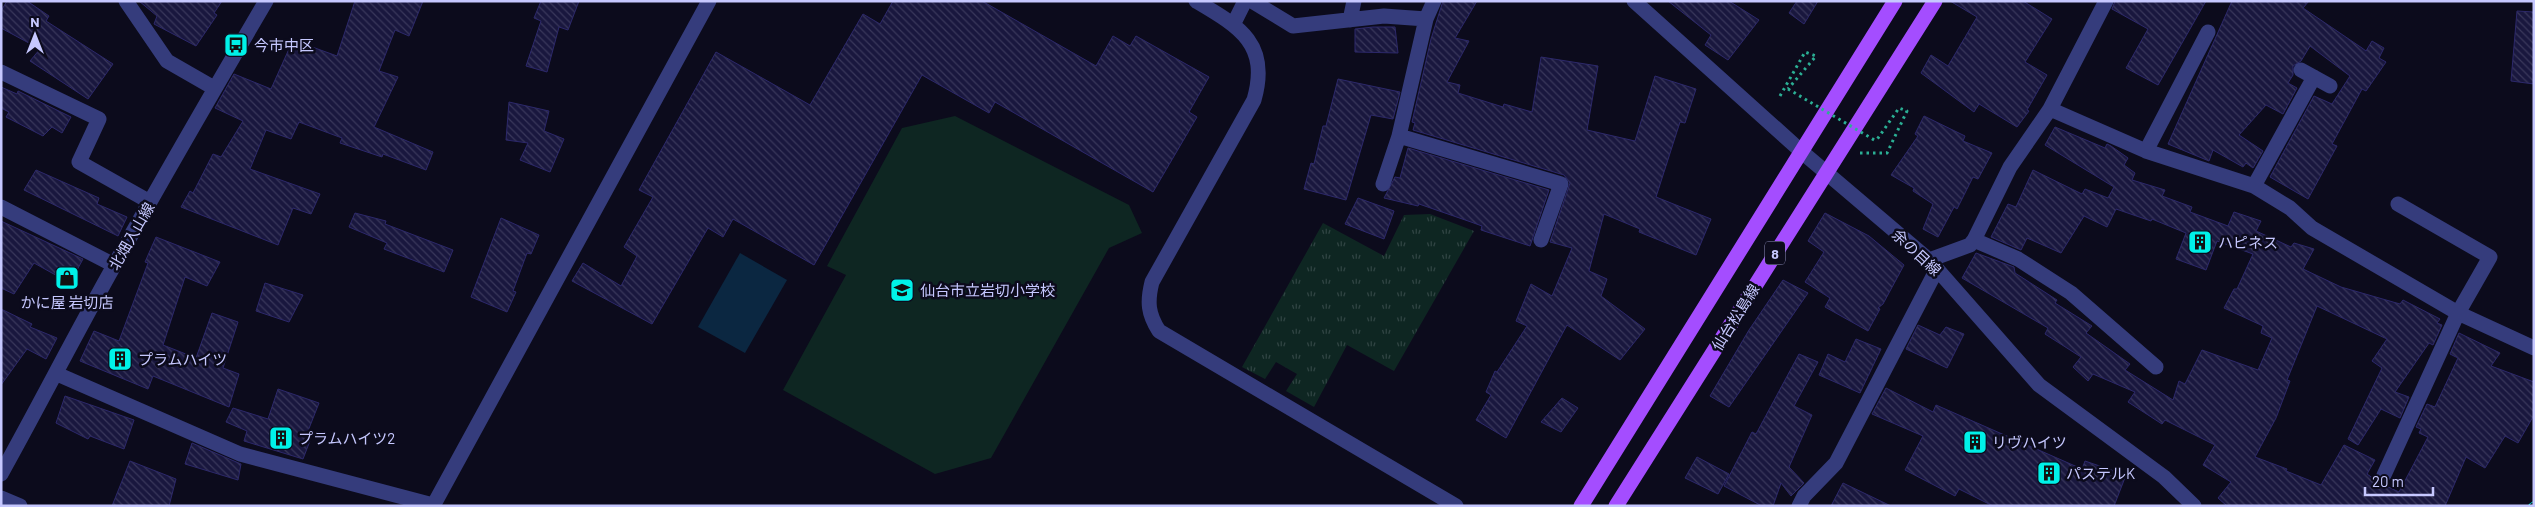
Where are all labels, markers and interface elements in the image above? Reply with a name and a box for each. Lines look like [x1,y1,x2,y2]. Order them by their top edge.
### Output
north arrow [10,10,60,60]
text: N [30,13,40,30]
bus stop icon: 今市中区 [223,32,249,58]
place label: 今市中区 [254,36,314,54]
street label: 北畑入山線 [104,199,158,273]
street label: 余の目線 [1889,225,1945,279]
building icon: ハピネス [2187,229,2213,255]
place label: ハピネス [2218,233,2278,251]
road number: 8 [1765,242,1785,264]
shop icon: かに屋 岩切店 [54,265,80,291]
school or university icon: 仙台市立岩切小学校 [889,277,915,303]
street label: 仙台松島線 [1707,280,1763,354]
place label: 仙台市立岩切小学校 [920,281,1055,299]
place label: かに屋 岩切店 [20,293,114,311]
building icon: プラムハイツ [107,346,133,372]
place label: プラムハイツ [138,350,227,368]
building icon: プラムハイツ2 [268,425,294,451]
place label: プラムハイツ2 [298,429,395,447]
building icon: リヴハイツ [1962,429,1988,455]
place label: リヴハイツ [1992,433,2067,451]
building icon: パステルK [2036,460,2062,486]
place label: パステルK [2066,464,2135,482]
scale bar [2365,464,2432,496]
text: 20 m [2372,472,2404,490]

